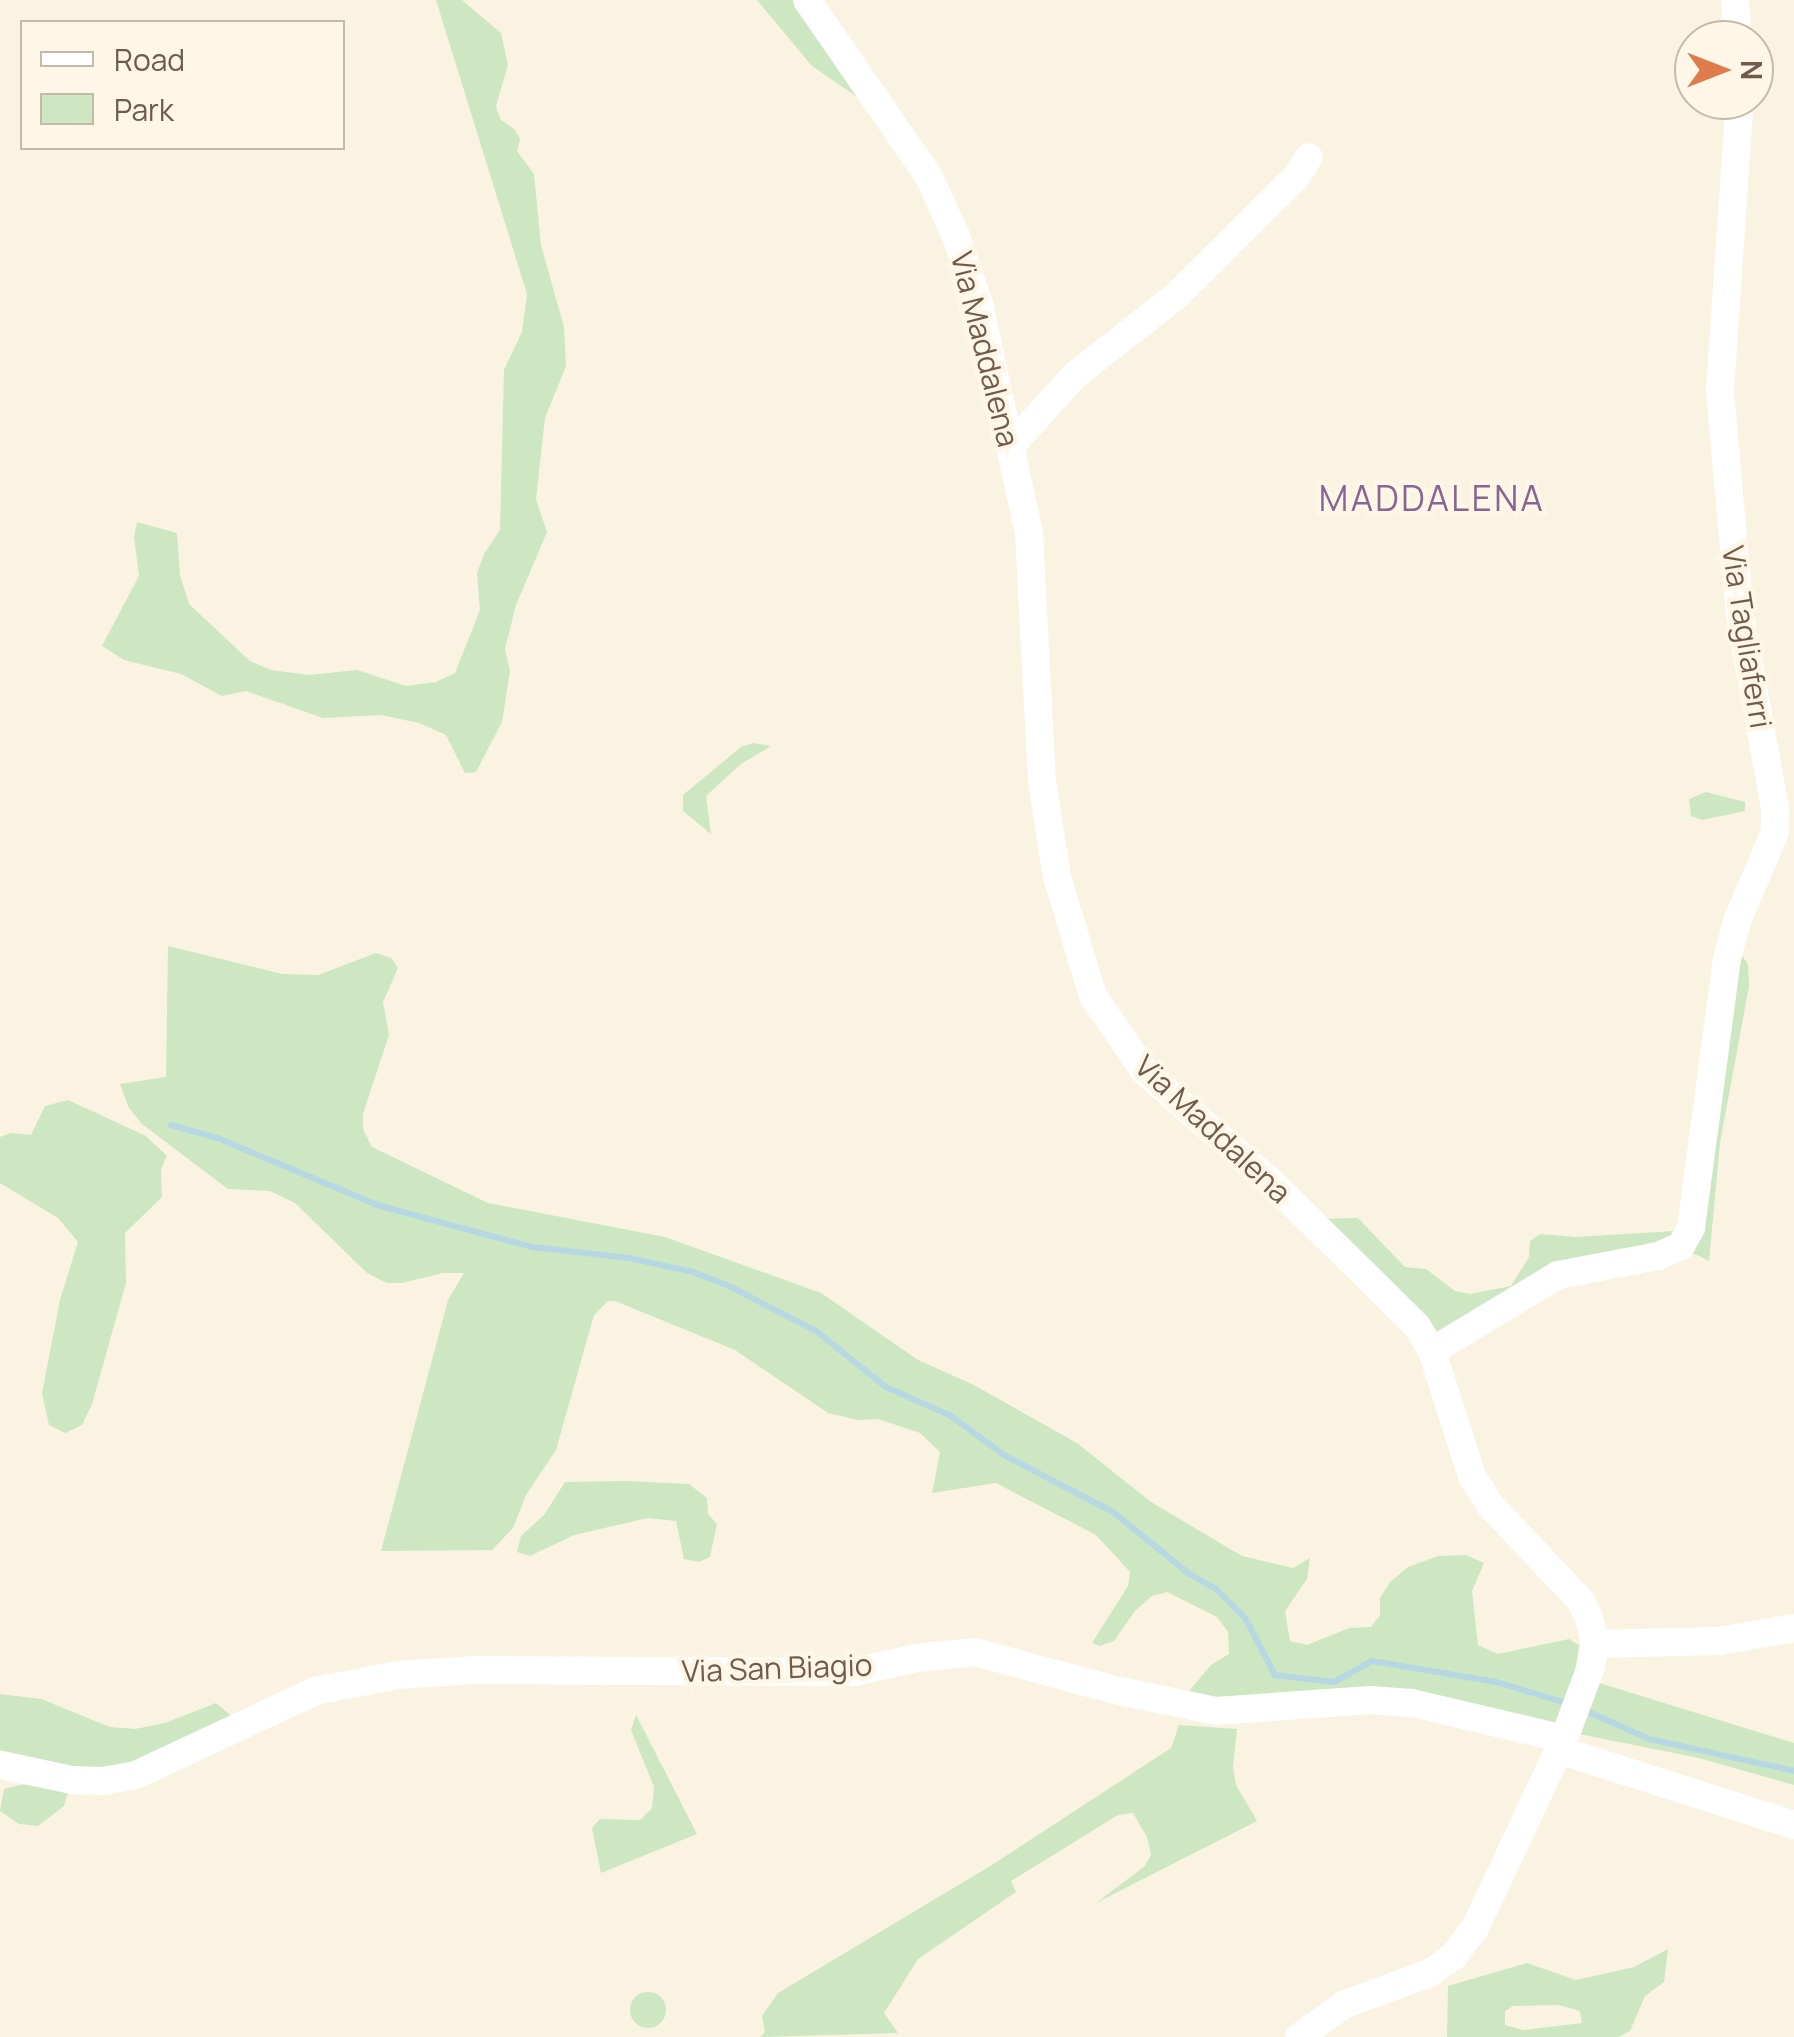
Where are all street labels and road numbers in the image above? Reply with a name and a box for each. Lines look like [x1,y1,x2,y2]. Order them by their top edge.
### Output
street label: Via Maddalena [943,248,1027,450]
street label: Via Tagliaferri [1715,543,1779,731]
street label: Via Maddalena [1128,1048,1298,1210]
street label: Via San Biagio [681,1647,873,1689]

